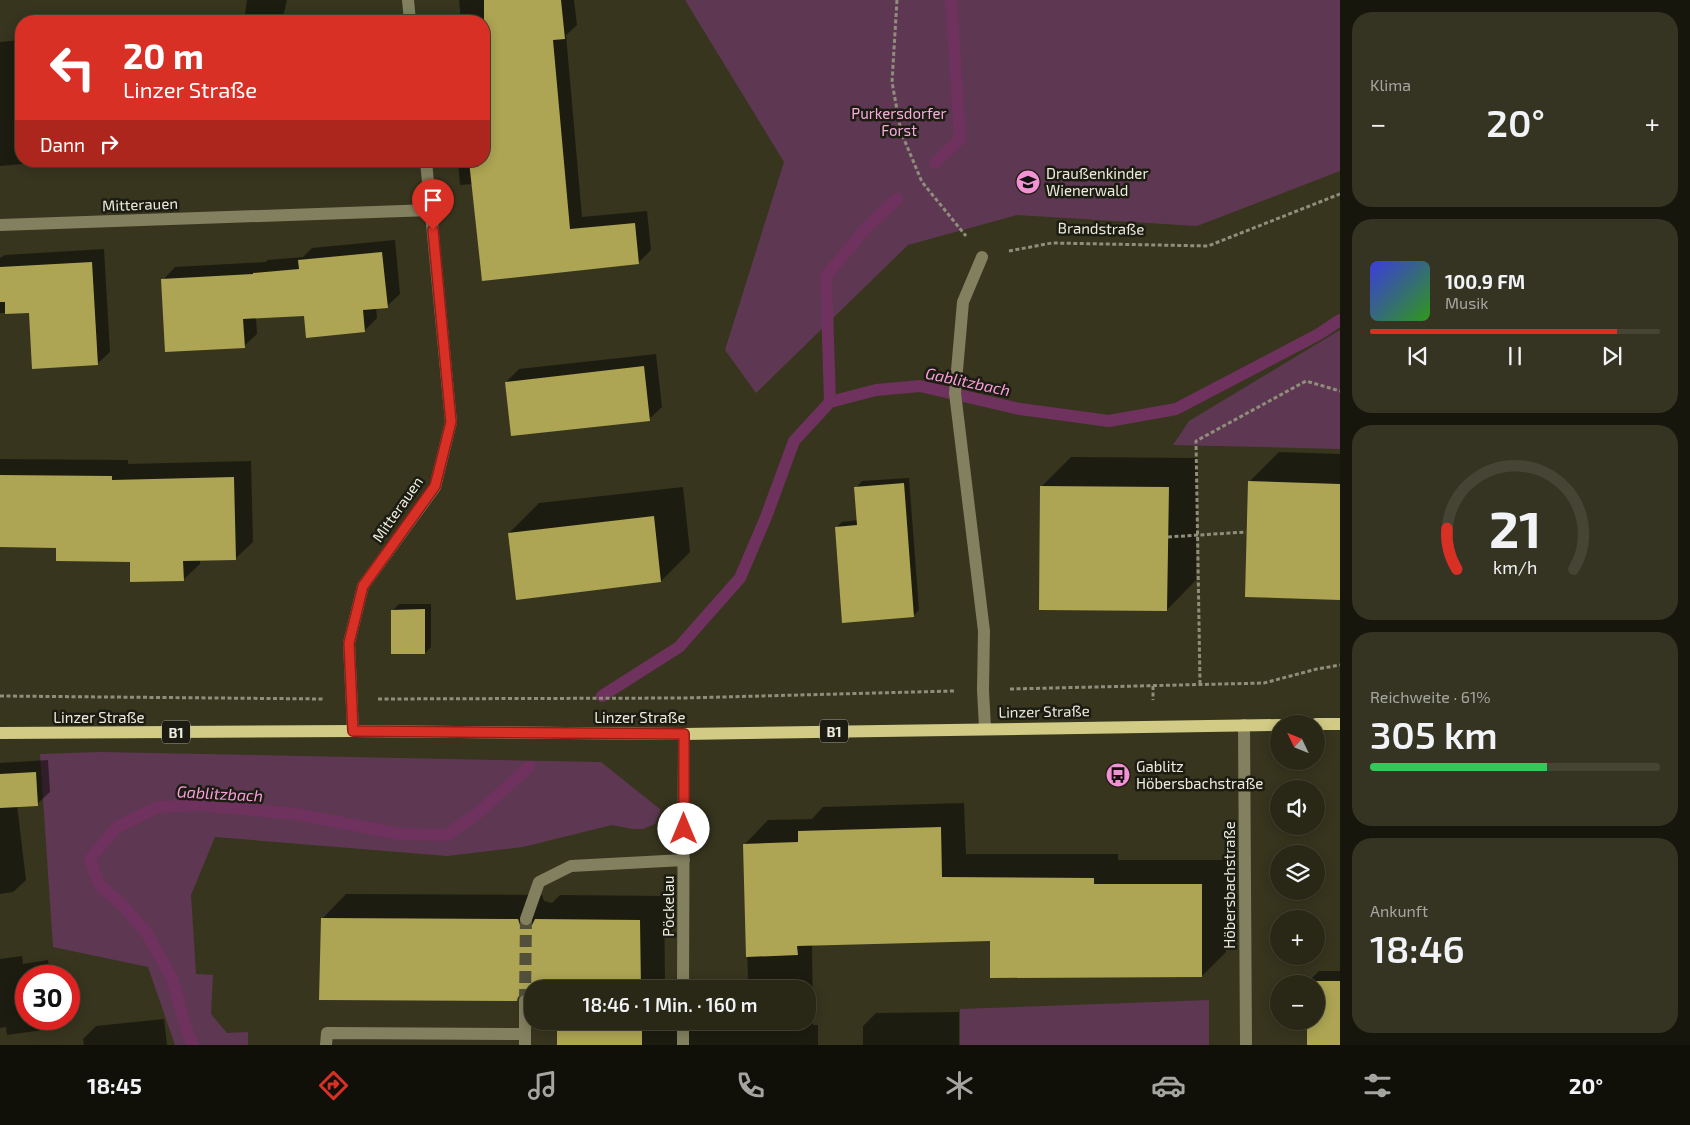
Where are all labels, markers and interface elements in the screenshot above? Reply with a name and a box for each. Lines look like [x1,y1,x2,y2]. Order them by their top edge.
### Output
text: 20 m [123,34,204,76]
icon: left [40,35,105,100]
text: Klima [1370,75,1411,94]
text: Linzer Straße [123,76,257,102]
text: 20° [1486,99,1545,145]
park label: Purkersdorfer Forst [851,104,947,139]
text: − [1370,106,1386,140]
text: + [1645,106,1660,140]
icon: right [95,130,123,158]
text: Dann [40,133,85,156]
place label: Draußenkinder Wienerwald [1046,164,1148,199]
school or university icon: Draußenkinder Wienerwald [1015,169,1041,195]
pin [412,179,454,230]
icon: arrive [419,186,447,214]
street label: Mitterauen [102,194,178,214]
street label: Brandstraße [1058,218,1144,238]
text: 100.9 FM [1445,270,1525,293]
text: Musik [1445,293,1488,312]
icon: previous [1404,342,1432,370]
icon: pause [1501,342,1529,370]
icon: next [1598,342,1626,370]
water label: Gablitzbach [924,363,1012,399]
street label: Mitterauen [368,473,426,545]
text: 21 [1489,496,1541,558]
text: km/h [1493,556,1537,578]
text: Reichweite · 61% [1370,687,1491,706]
street label: Linzer Straße [998,701,1090,721]
street label: Linzer Straße [53,708,145,726]
street label: Linzer Straße [594,708,686,726]
text: 305 km [1370,711,1498,757]
north arrow [1270,715,1325,770]
map controls [1270,715,1325,1030]
road number: B1 [820,719,848,742]
road number: B1 [162,720,190,744]
place label: Gablitz Höbersbachstraße [1136,757,1263,792]
bus stop icon: Gablitz Höbersbachstraße [1105,762,1131,788]
button: sound [1270,780,1325,835]
water label: Gablitzbach [176,781,264,805]
position arrow [657,802,709,854]
street label: Höbersbachstraße [1220,821,1238,949]
button: layers [1270,845,1325,900]
street label: Pöckelau [659,875,677,937]
text: Ankunft [1370,901,1428,920]
button: + [1270,910,1325,965]
text: 18:46 [1370,925,1465,971]
speed limit sign: 30 [15,965,80,1030]
button: − [1270,975,1325,1030]
text: 18:46 · 1 Min. · 160 m [583,993,757,1016]
icon: directions [316,1068,351,1103]
icon: music [525,1068,560,1103]
icon: phone [733,1068,768,1103]
icon: climate [942,1068,977,1103]
icon: car [1151,1068,1186,1103]
icon: filters [1360,1068,1395,1103]
text: 18:45 [87,1072,142,1098]
text: 20° [1569,1072,1603,1098]

